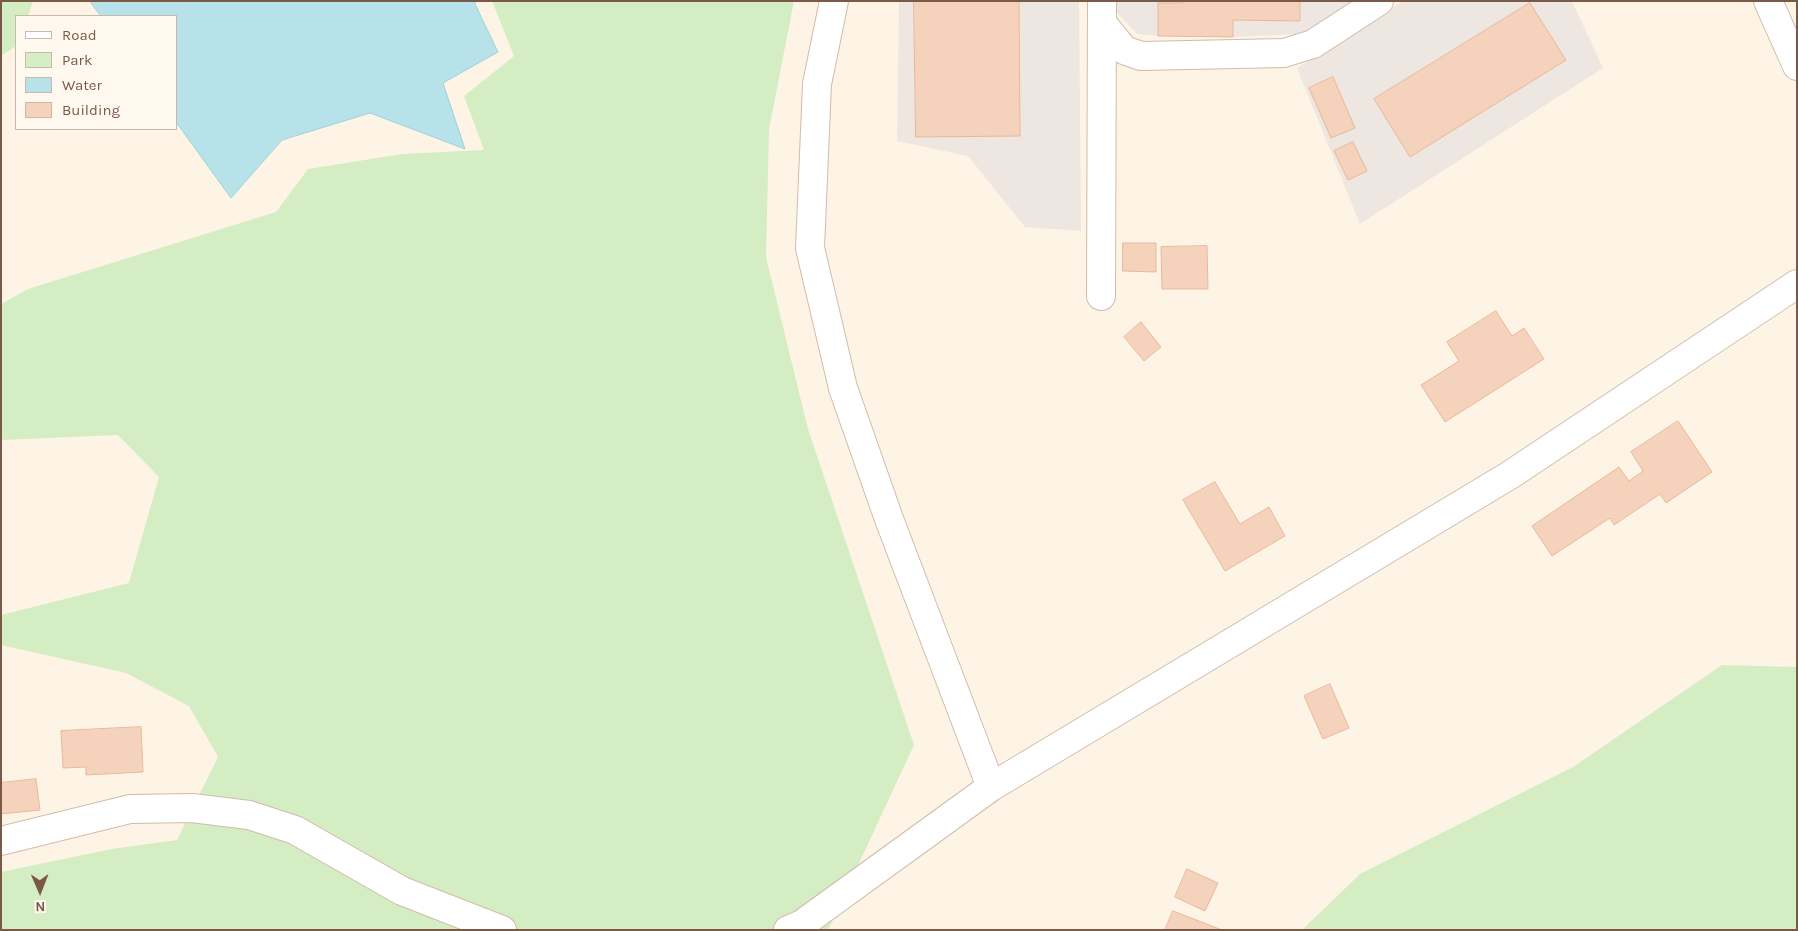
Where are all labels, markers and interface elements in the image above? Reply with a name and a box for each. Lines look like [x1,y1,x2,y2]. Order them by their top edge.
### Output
legend [15,15,178,130]
text: Road [62,26,97,44]
text: Park [62,51,92,69]
text: Water [62,76,102,94]
text: Building [62,101,120,119]
north arrow [15,866,65,916]
text: N [35,898,45,915]

